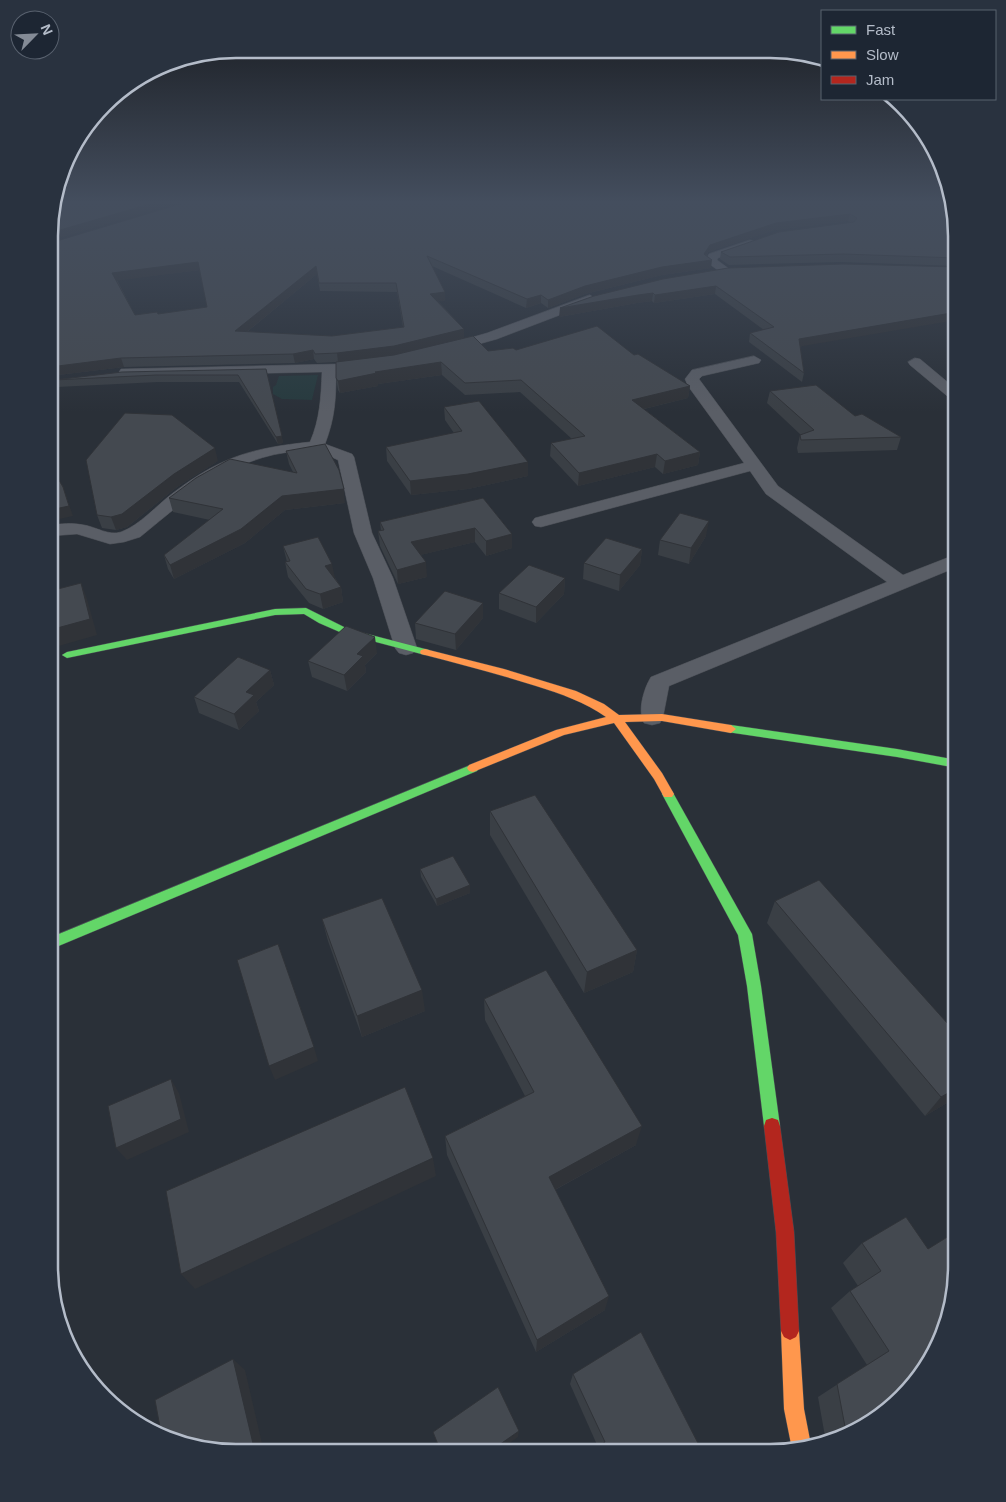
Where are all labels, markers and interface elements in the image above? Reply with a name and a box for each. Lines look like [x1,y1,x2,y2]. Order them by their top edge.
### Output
north arrow [10,10,60,60]
legend [821,10,996,100]
text: Fast [866,21,896,38]
text: N [38,22,56,38]
text: Slow [866,46,899,63]
text: Jam [866,71,894,88]

